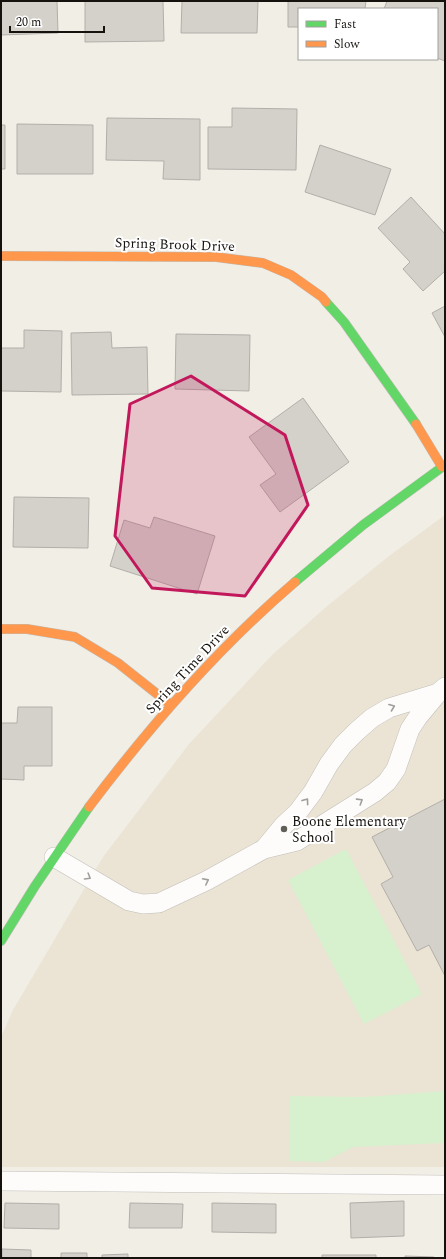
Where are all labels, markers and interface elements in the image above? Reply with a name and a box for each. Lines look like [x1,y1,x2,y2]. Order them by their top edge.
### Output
scale bar [10,8,104,34]
legend [298,8,438,60]
text: 20 m [16,13,41,32]
text: Fast [334,15,356,34]
text: Slow [334,35,360,54]
street label: Spring Brook Drive [115,232,236,257]
street label: Spring Time Drive [140,620,234,719]
one-way arrow [388,704,395,712]
one-way arrow [356,798,363,806]
one-way arrow [301,799,308,806]
place label: Boone Elementary School [292,811,407,848]
marker: Boone Elementary School [279,824,289,834]
one-way arrow [84,872,91,880]
one-way arrow [202,878,209,886]

